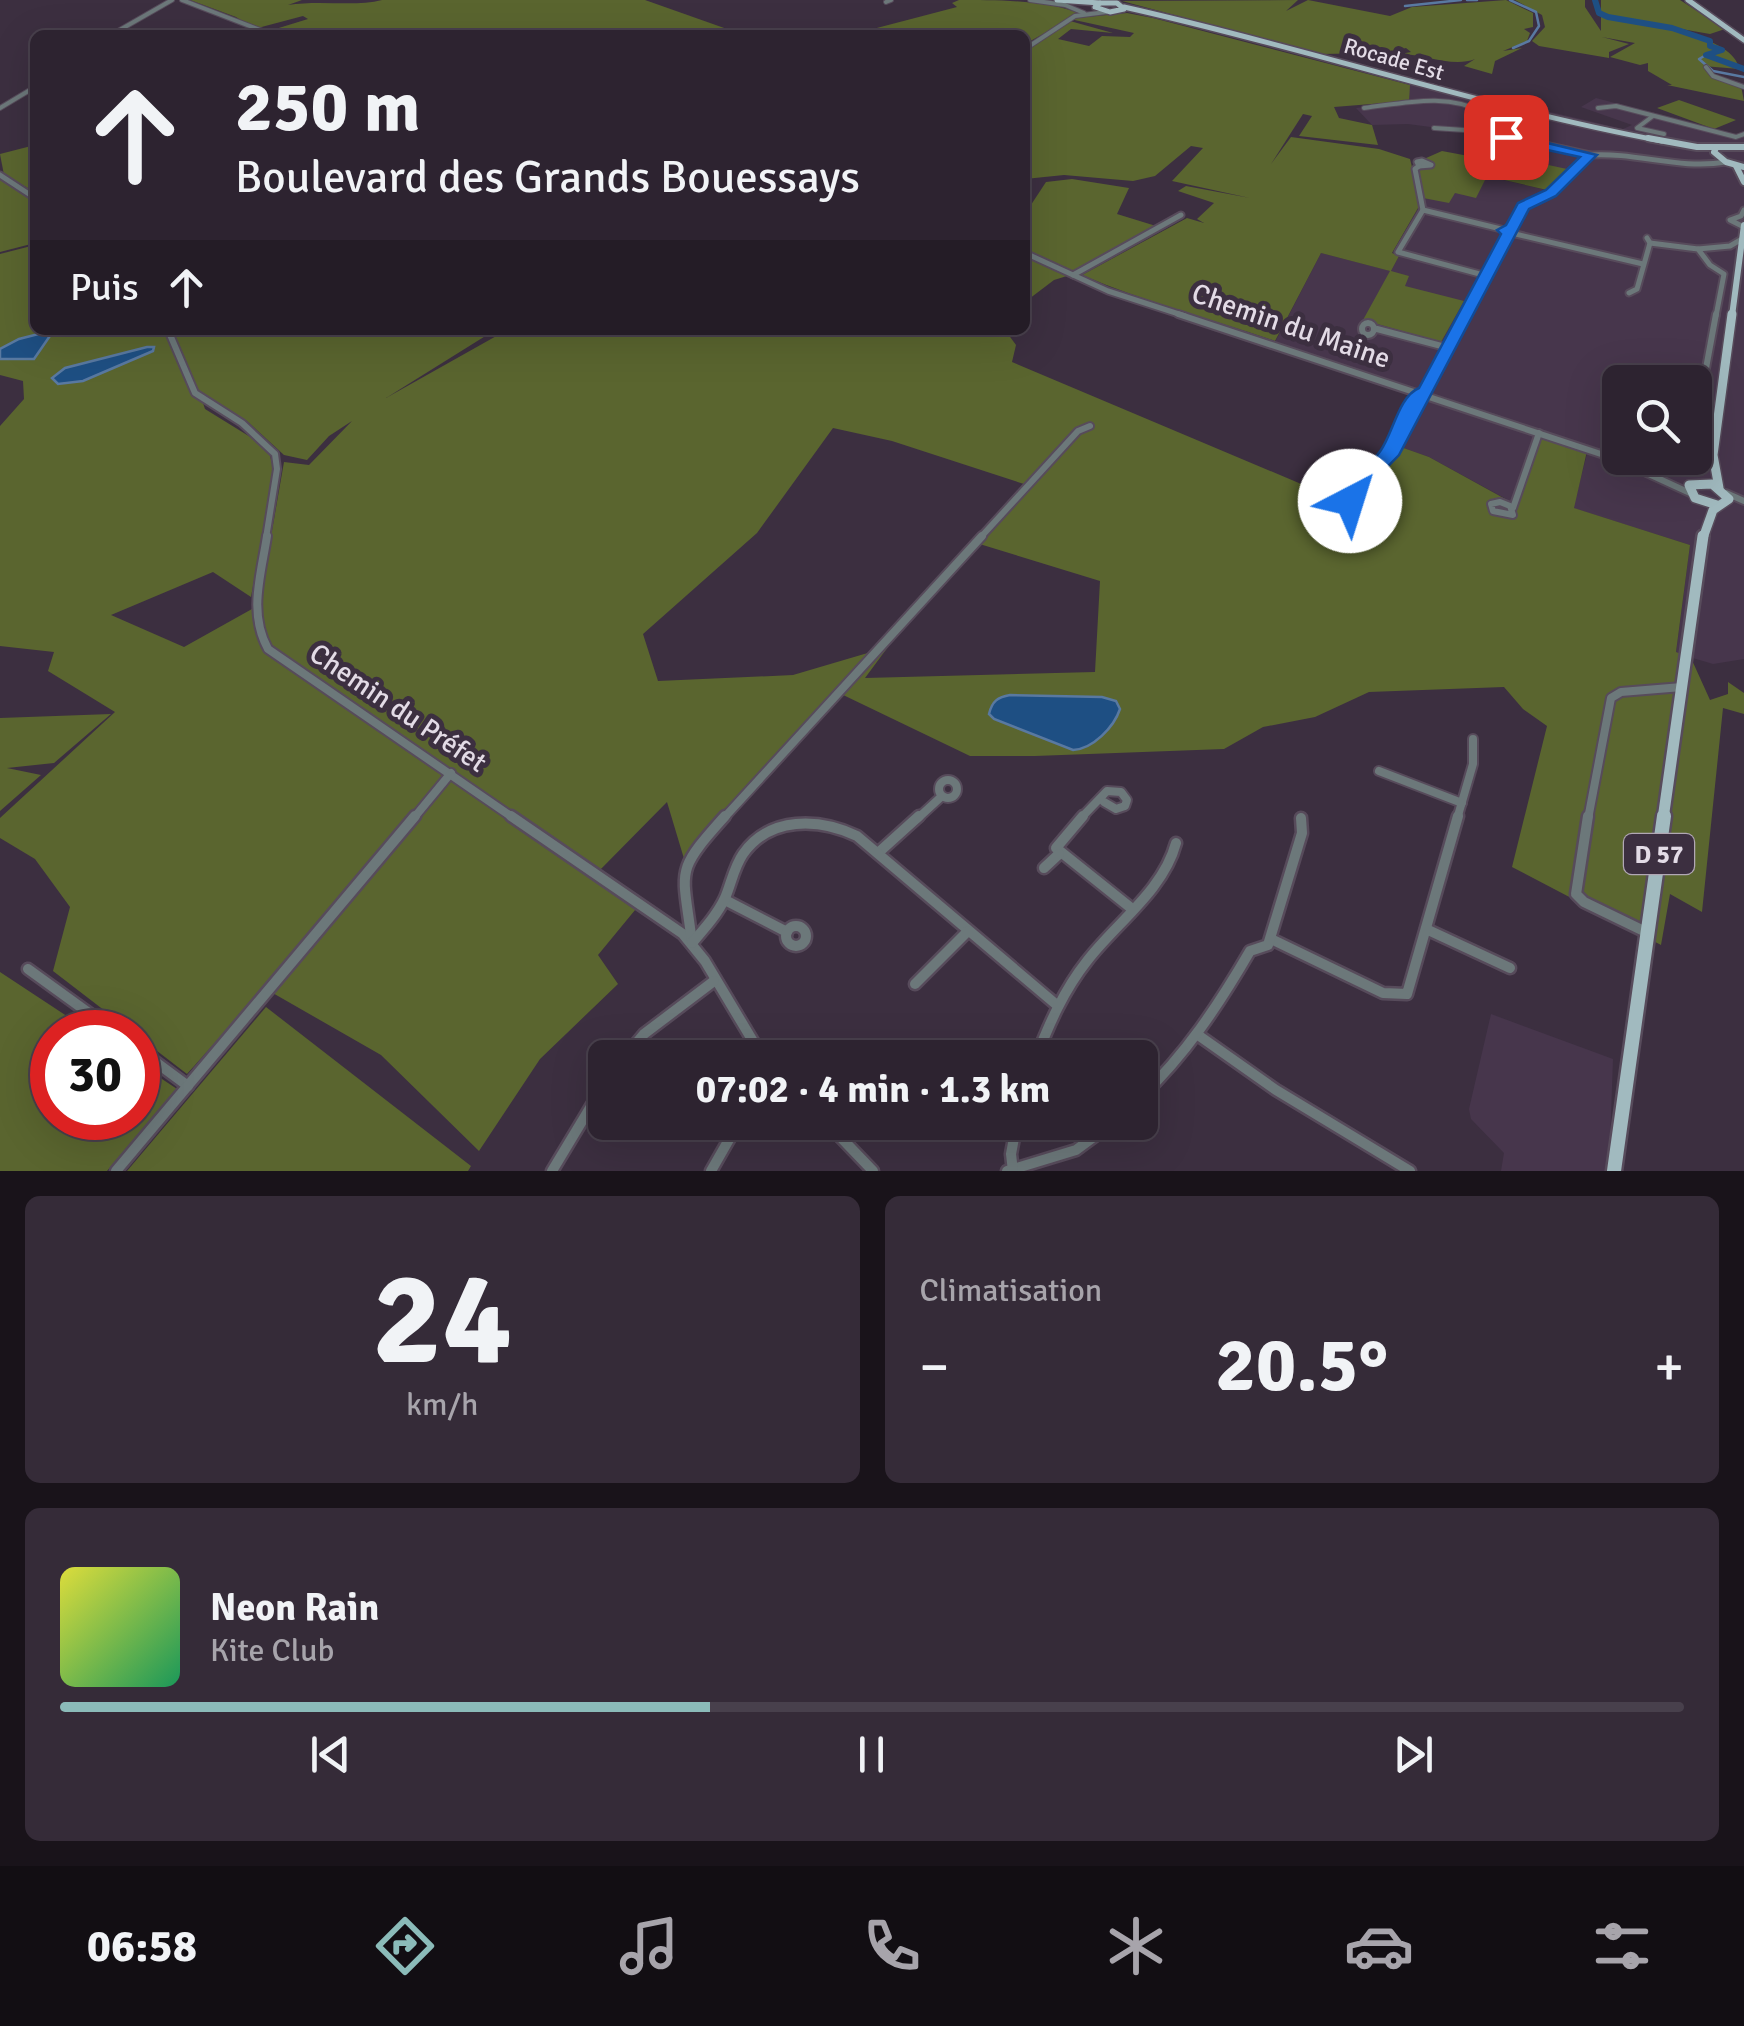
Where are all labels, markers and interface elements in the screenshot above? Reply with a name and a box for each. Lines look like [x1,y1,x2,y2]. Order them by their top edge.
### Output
street label: Rocade Est [1341,32,1448,86]
text: 250 m [235,64,420,150]
icon: ahead [70,70,200,200]
pin [1464,95,1549,180]
icon: arrive [1479,110,1534,165]
text: Boulevard des Grands Bouessays [235,150,860,205]
icon: ahead [159,260,214,315]
text: Puis [70,264,139,311]
street label: Chemin du Maine [1187,276,1395,376]
map controls [1602,365,1712,475]
button: search [1602,365,1712,475]
position arrow [1298,449,1402,553]
street label: Chemin du Préfet [303,636,493,780]
road number: D 57 [1624,834,1694,874]
speed limit sign: 30 [30,1010,160,1140]
text: 07:02 · 4 min · 1.3 km [696,1066,1050,1113]
text: 24 [372,1240,512,1400]
text: Climatisation [920,1271,1102,1310]
text: 20.5° [1215,1319,1388,1412]
text: − [920,1333,949,1401]
text: + [1654,1333,1684,1401]
text: km/h [406,1385,478,1424]
text: Neon Rain [210,1584,379,1631]
text: Kite Club [210,1631,334,1670]
icon: previous [303,1727,358,1782]
icon: pause [844,1727,899,1782]
icon: next [1386,1727,1441,1782]
icon: directions [370,1911,440,1981]
icon: music [614,1911,684,1981]
icon: phone [857,1911,927,1981]
icon: climate [1101,1911,1171,1981]
icon: car [1344,1911,1414,1981]
icon: filters [1587,1911,1657,1981]
text: 06:58 [87,1919,197,1974]

